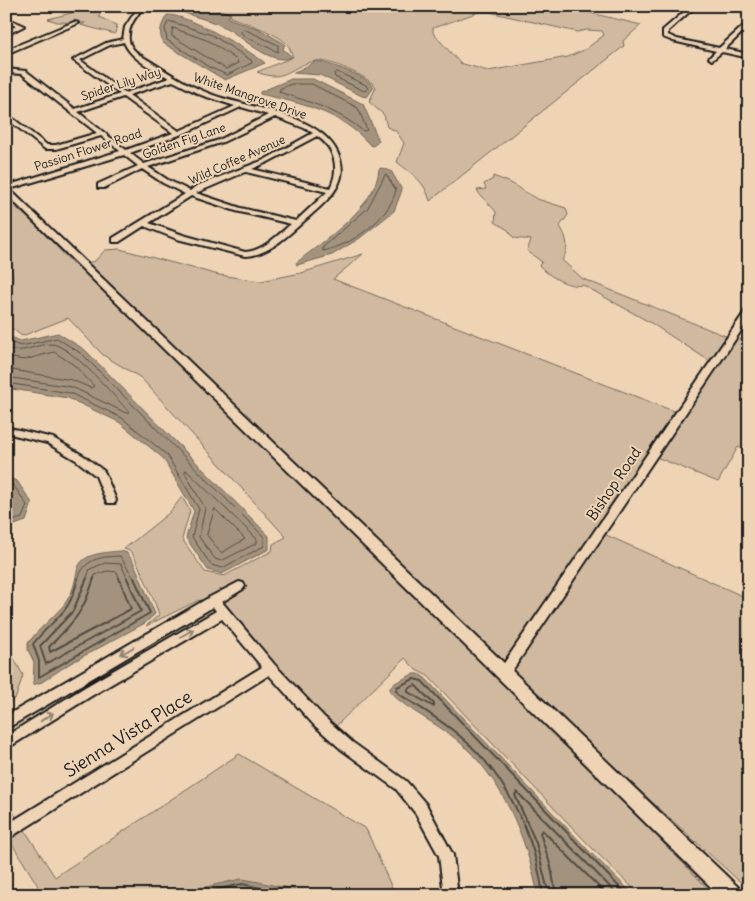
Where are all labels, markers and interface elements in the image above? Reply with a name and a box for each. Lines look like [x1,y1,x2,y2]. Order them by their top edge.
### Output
street label: Spider Lily Way [79,64,163,104]
street label: White Mangrove Drive [191,69,309,122]
street label: Golden Fig Lane [140,119,227,162]
street label: Passion Flower Road [32,125,143,174]
street label: Wild Coffee Avenue [186,131,287,188]
street label: Bishop Road [582,443,645,524]
one-way arrow [179,628,193,638]
one-way arrow [120,646,134,656]
street label: Sienna Vista Place [59,685,196,782]
one-way arrow [40,712,54,722]

